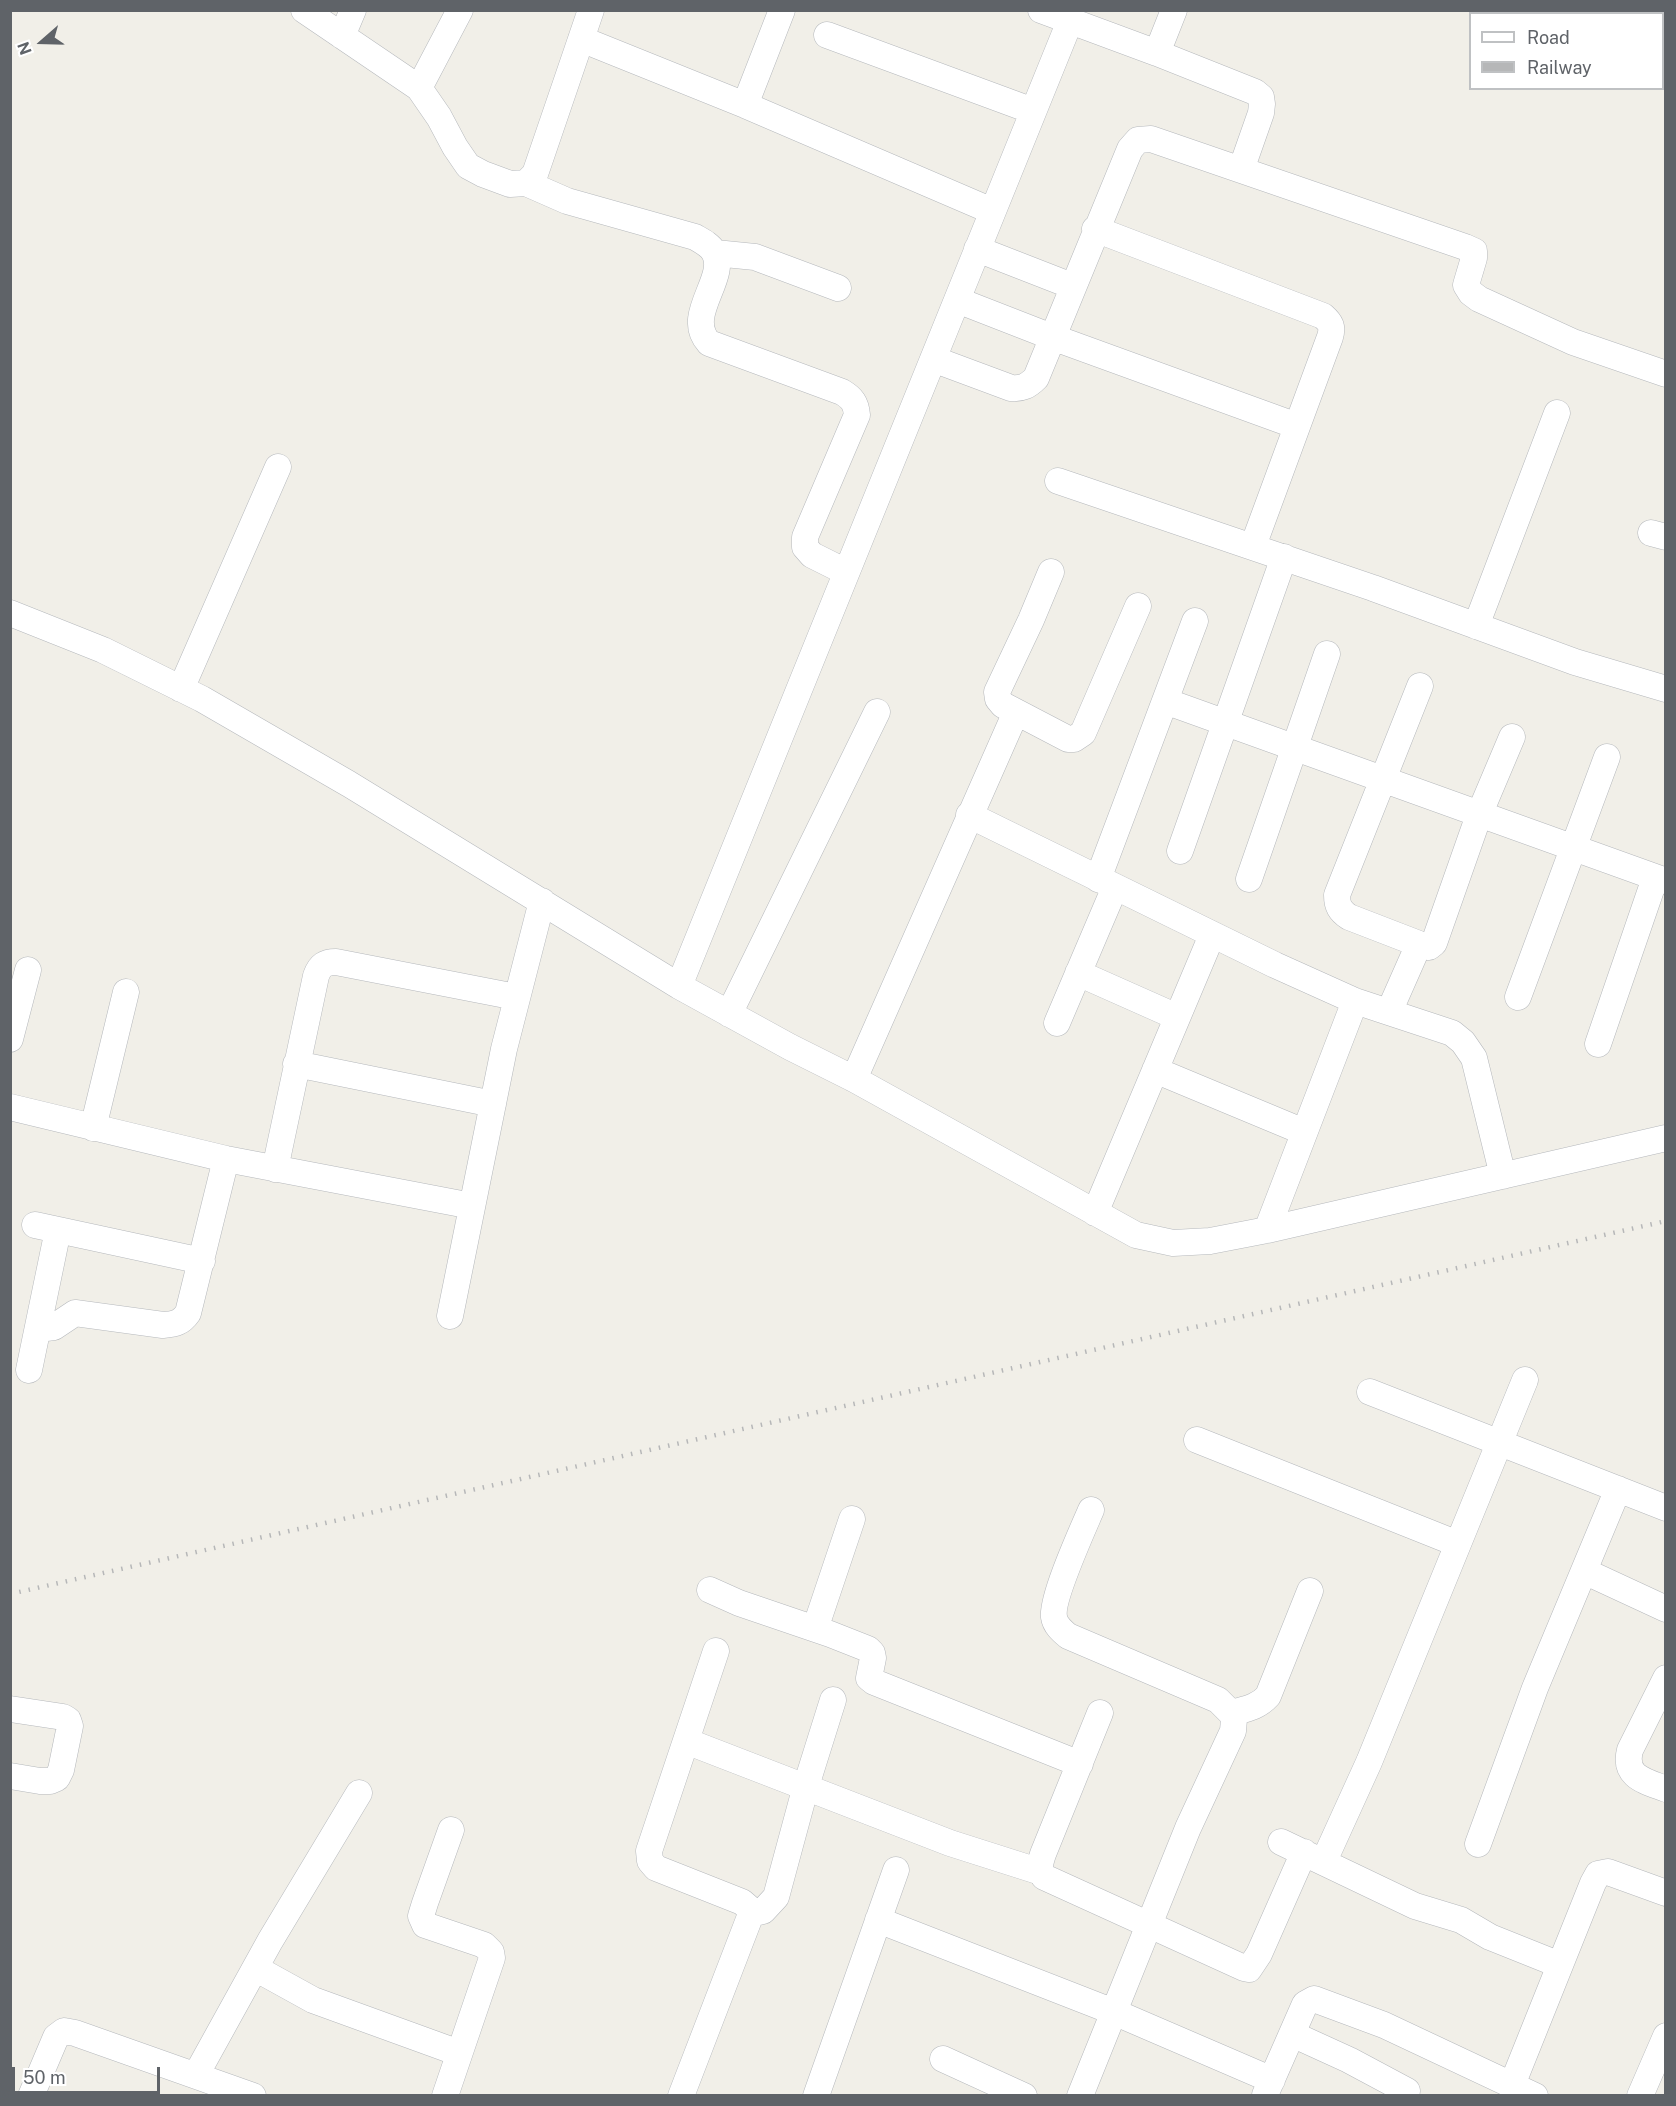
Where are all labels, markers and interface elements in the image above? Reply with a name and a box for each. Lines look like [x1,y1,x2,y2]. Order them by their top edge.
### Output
north arrow [12,12,72,72]
legend [1469,12,1664,90]
text: Road [1527,27,1570,48]
text: N [14,39,36,57]
text: Railway [1527,57,1592,78]
scale bar [15,2055,164,2093]
text: 50 m [23,2067,66,2088]

